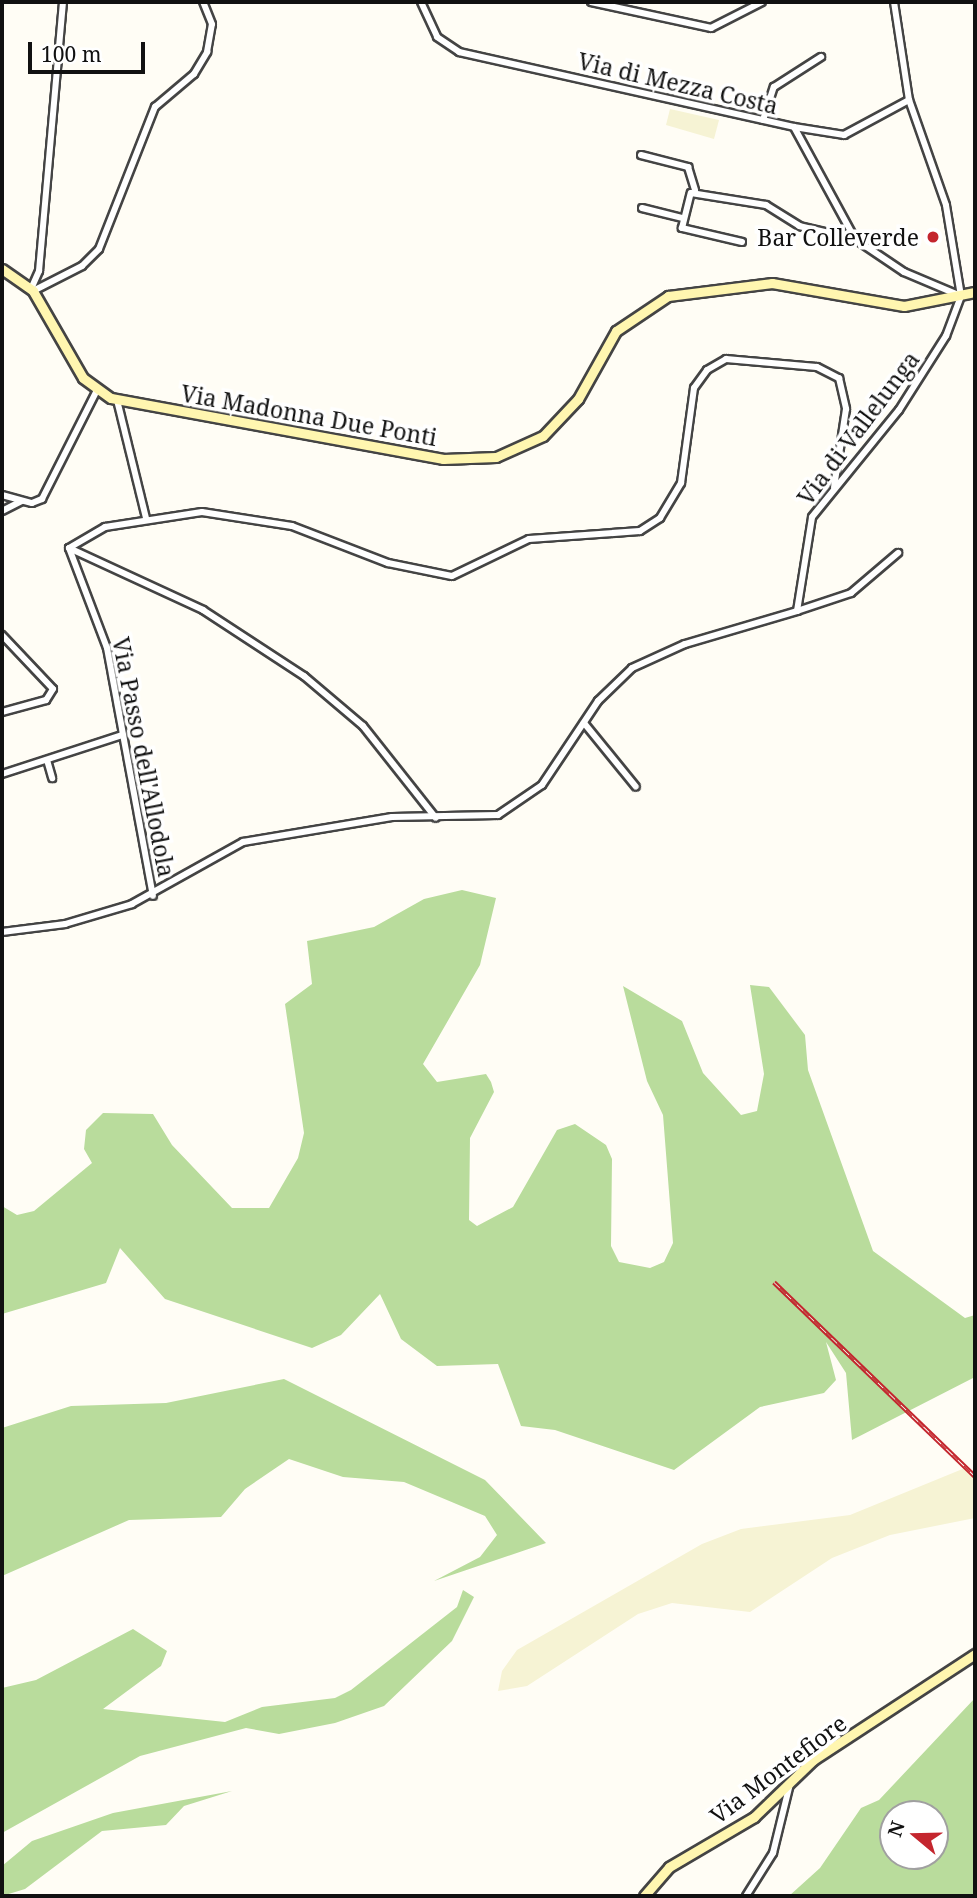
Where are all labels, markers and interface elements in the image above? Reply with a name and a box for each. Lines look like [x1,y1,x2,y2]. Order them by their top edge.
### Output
scale bar [32,28,149,72]
text: 100 m [41,40,102,68]
street label: Via di Mezza Costa [575,47,781,119]
place label: Bar Colleverde [757,223,919,251]
marker: Bar Colleverde [925,229,941,245]
street label: Via di Vallelunga [791,346,925,510]
street label: Via Madonna Due Ponti [179,379,439,451]
street label: Via Passo dell'Allodola [107,635,181,879]
street label: Via Montefiore [704,1709,852,1829]
north arrow [879,1800,949,1870]
text: N [881,1818,911,1840]

